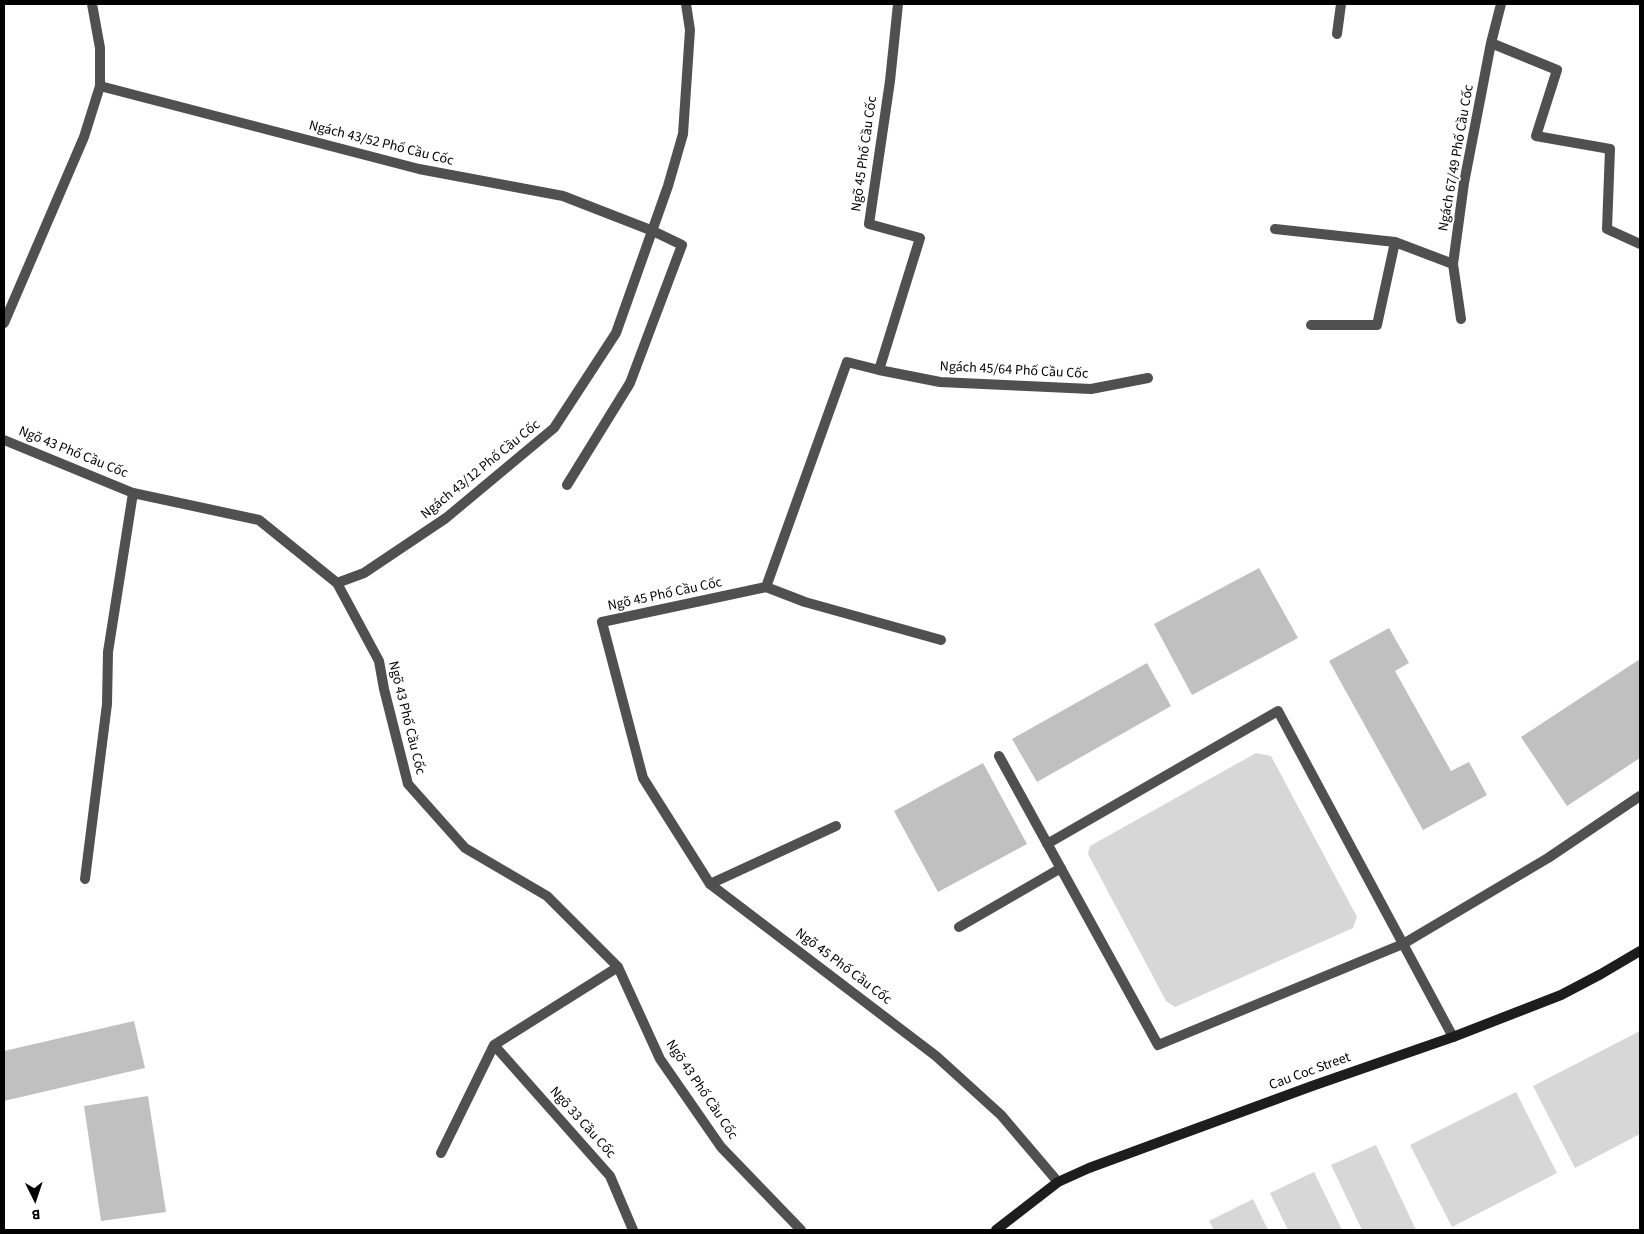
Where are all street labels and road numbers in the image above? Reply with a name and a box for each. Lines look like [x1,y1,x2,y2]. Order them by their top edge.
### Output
street label: Ngách 67/49 Phố Cầu Cốc [1436,83,1478,233]
street label: Ngõ 45 Phố Cầu Cốc [849,95,881,213]
street label: Ngách 43/52 Phố Cầu Cốc [307,118,455,170]
street label: Ngách 45/64 Phố Cầu Cốc [939,359,1089,383]
street label: Ngách 43/12 Phố Cầu Cốc [418,417,544,523]
street label: Ngõ 43 Phố Cầu Cốc [16,423,130,483]
street label: Ngõ 45 Phố Cầu Cốc [606,575,724,615]
street label: Ngõ 43 Phố Cầu Cốc [384,660,428,776]
street label: Ngõ 45 Phố Cầu Cốc [791,925,895,1009]
street label: Ngõ 43 Phố Cầu Cốc [661,1037,741,1143]
street label: Cau Coc Street [1267,1050,1353,1094]
street label: Ngõ 33 Cầu Cốc [545,1084,619,1162]

